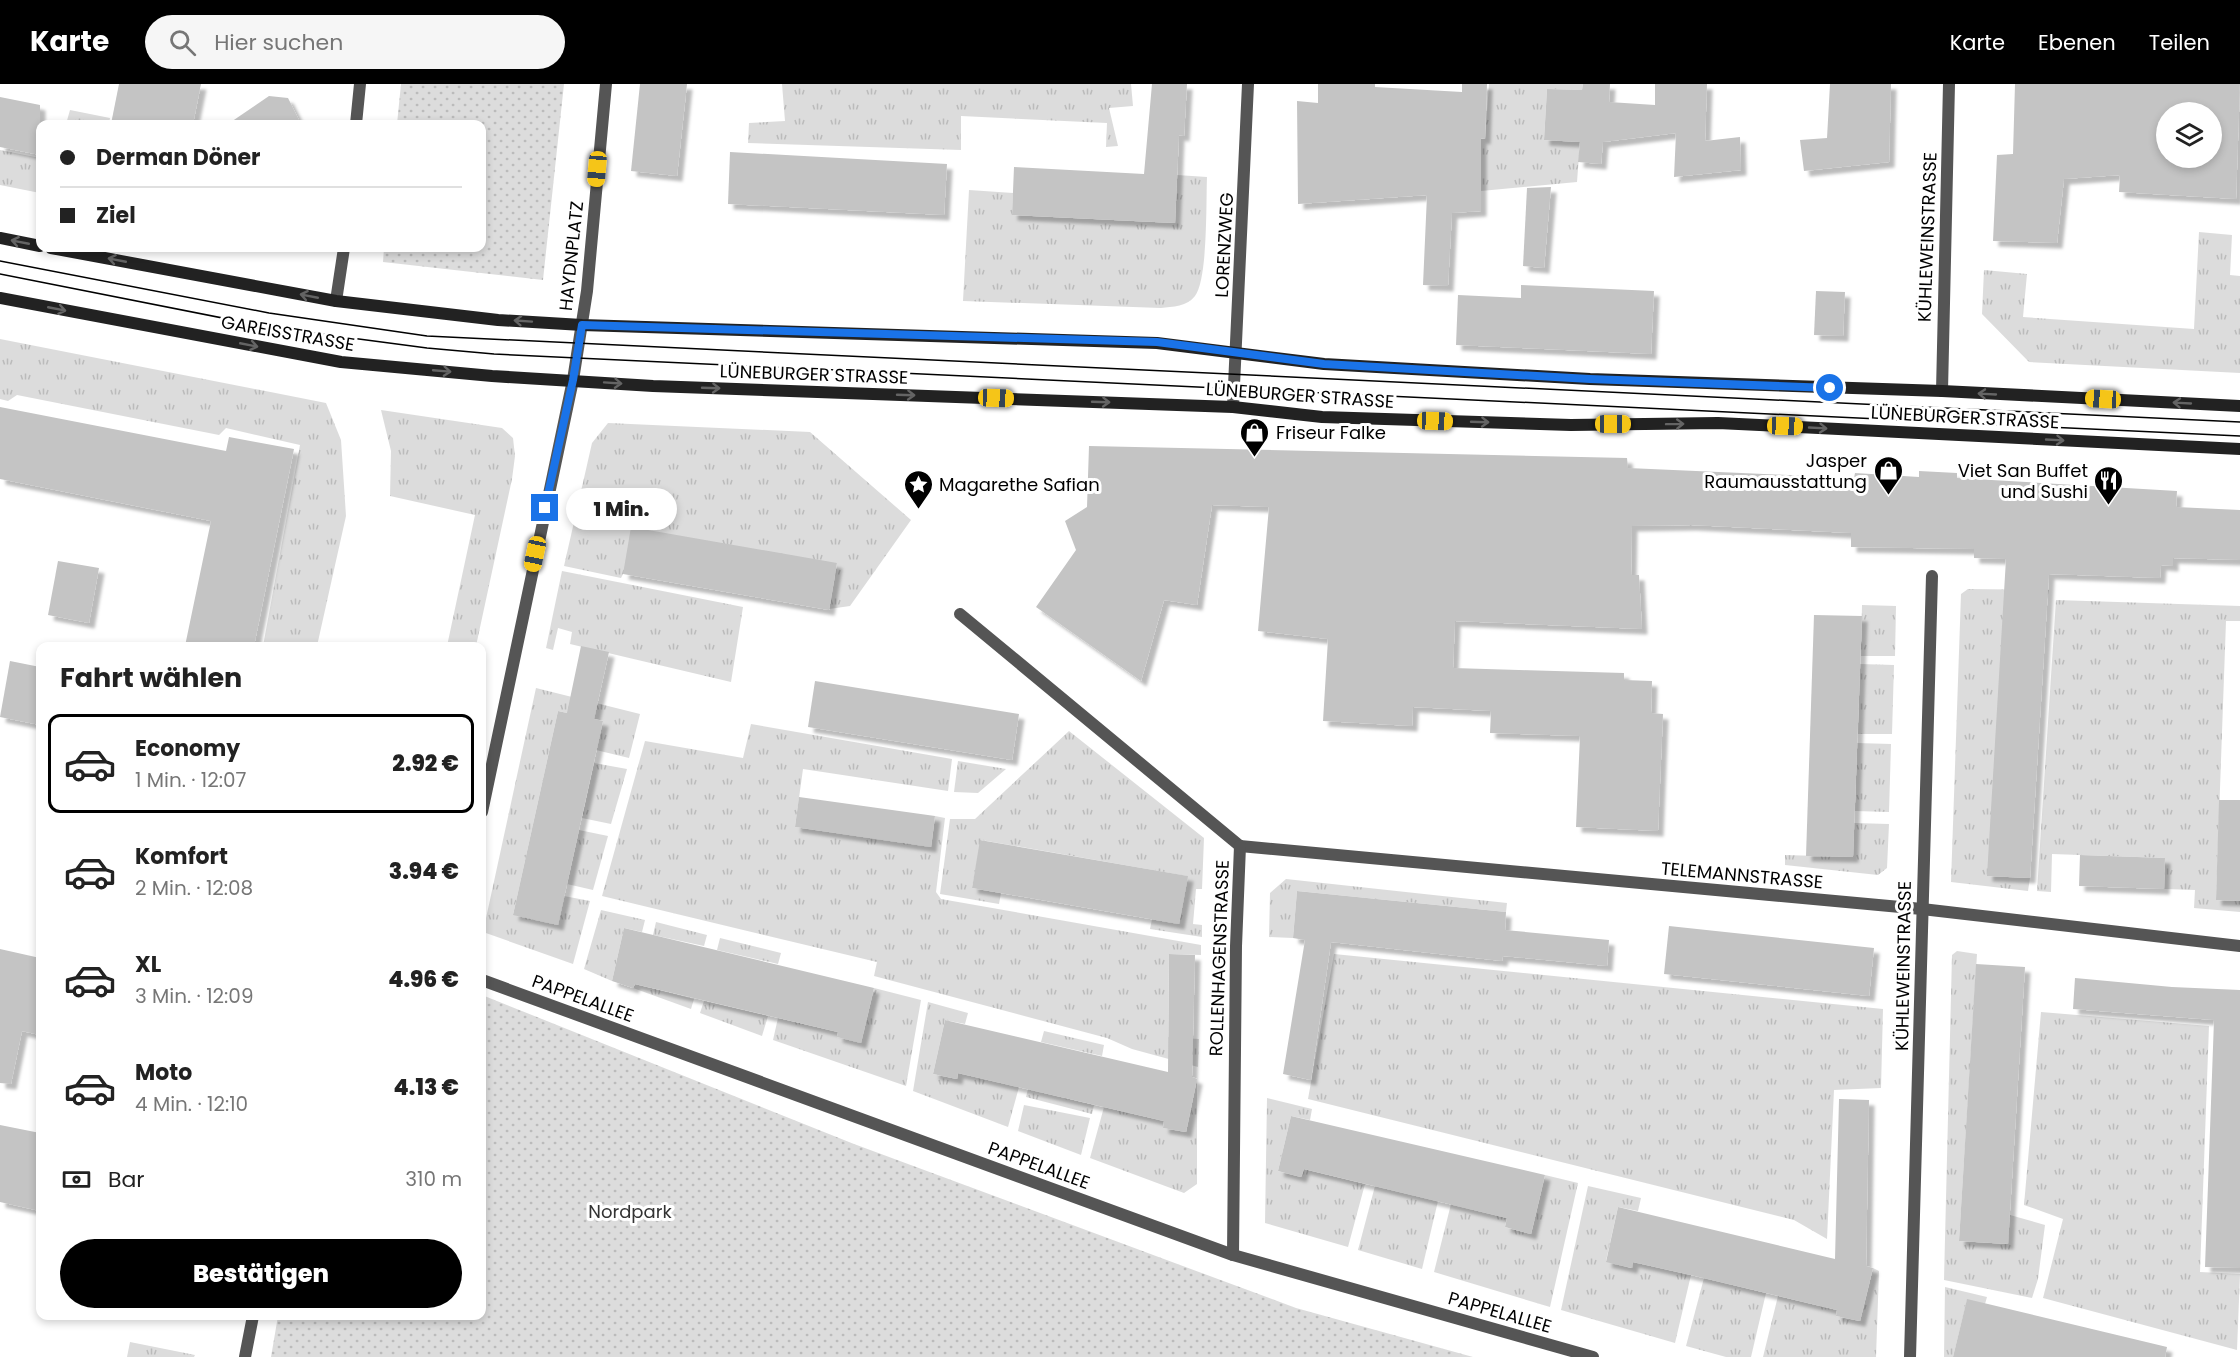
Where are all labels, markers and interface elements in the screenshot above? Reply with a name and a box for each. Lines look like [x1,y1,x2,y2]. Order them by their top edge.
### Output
search box [145,15,565,69]
text: Karte [30,22,109,61]
icon: search [166,26,199,59]
text: Hier suchen [214,27,343,58]
text: Karte [1950,28,2005,57]
text: Ebenen [2038,28,2116,57]
text: Teilen [2149,28,2210,57]
map controls [2156,102,2222,168]
button: layers [2156,102,2222,168]
text: Derman Döner [96,142,261,173]
car [586,150,608,188]
street label: KÜHLEWEINSTRASSE [1912,152,1942,322]
street label: LORENZWEG [1209,192,1239,298]
text: Ziel [96,200,136,231]
street label: HAYDNPLATZ [553,200,589,312]
one-way arrow [11,236,31,247]
one-way arrow [108,254,128,265]
one-way arrow [300,290,319,301]
one-way arrow [47,304,67,315]
street label: GAREISSTRASSE [219,309,357,357]
one-way arrow [514,316,534,327]
one-way arrow [239,340,258,351]
street label: LÜNEBURGER STRASSE [719,358,909,390]
one-way arrow [432,366,452,377]
route start [1816,374,1843,401]
street label: LÜNEBURGER STRASSE [1205,376,1395,414]
one-way arrow [602,378,622,389]
one-way arrow [701,382,721,394]
car [978,388,1014,408]
one-way arrow [1977,388,1997,399]
car [2085,389,2121,409]
one-way arrow [896,390,916,401]
one-way arrow [1090,397,1110,408]
one-way arrow [2172,398,2192,409]
street label: LÜNEBURGER STRASSE [1870,400,2060,434]
car [1417,411,1453,431]
car [1595,415,1631,433]
shop icon: Friseur Falke [1239,416,1271,458]
one-way arrow [1470,416,1490,428]
car [1767,416,1803,436]
one-way arrow [1665,418,1684,430]
place label: Friseur Falke [1276,420,1386,445]
one-way arrow [1808,422,1828,433]
one-way arrow [2044,434,2064,445]
place label: Jasper Raumausstattung [1704,448,1867,494]
shop icon: Jasper Raumausstattung [1872,454,1904,496]
place label: Viet San Buffet und Sushi [1958,458,2088,504]
restaurant icon: Viet San Buffet und Sushi [2093,464,2125,506]
place icon: Magarethe Safian [902,468,934,510]
place label: Magarethe Safian [939,472,1100,497]
callout: 1 Min. [566,487,677,529]
route end [531,494,558,521]
text: 1 Min. [593,495,650,523]
car [522,535,548,573]
text: Fahrt wählen [60,659,242,696]
text: Economy [135,733,240,764]
icon: car [63,737,117,791]
text: 2.92 € [392,748,459,779]
text: 1 Min. · 12:07 [135,766,246,794]
text: Komfort [135,841,228,872]
icon: car [63,845,117,899]
street label: TELEMANNSTRASSE [1660,855,1824,895]
text: 3.94 € [389,856,459,887]
street label: ROLLENHAGENSTRASSE [1203,859,1235,1057]
text: 2 Min. · 12:08 [135,874,253,902]
street label: KÜHLEWEINSTRASSE [1889,881,1917,1051]
text: XL [135,949,161,980]
icon: car [63,953,117,1007]
text: 4.96 € [388,964,459,995]
street label: PAPPELALLEE [529,968,637,1028]
text: 3 Min. · 12:09 [135,982,254,1010]
text: Moto [135,1057,192,1088]
icon: car [63,1061,117,1115]
text: 4.13 € [394,1072,459,1103]
text: 4 Min. · 12:10 [135,1090,248,1118]
street label: PAPPELALLEE [985,1135,1093,1195]
icon: cash [60,1163,93,1196]
text: Bar [108,1164,145,1195]
text: 310 m [405,1165,462,1193]
park label: Nordpark [588,1199,672,1224]
button: Bestätigen [60,1239,462,1308]
street label: PAPPELALLEE [1445,1285,1555,1339]

